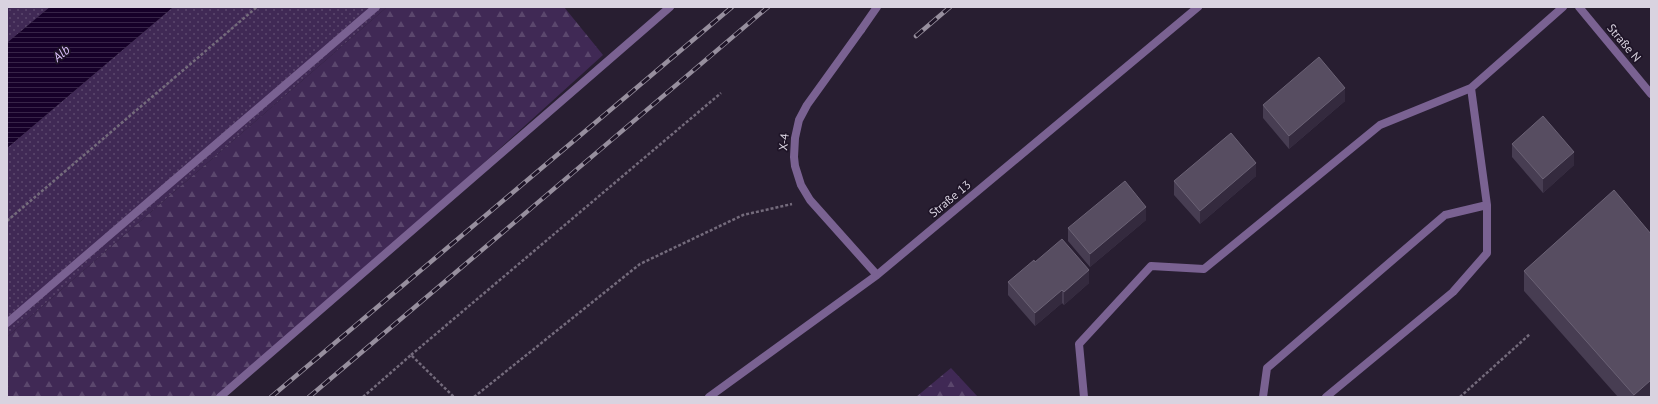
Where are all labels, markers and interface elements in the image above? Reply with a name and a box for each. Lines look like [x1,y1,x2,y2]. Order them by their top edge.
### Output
street label: Straße N [1604,21,1645,65]
water label: Alb [48,41,74,66]
street label: X-4 [775,132,792,151]
street label: Straße 13 [926,177,974,220]

